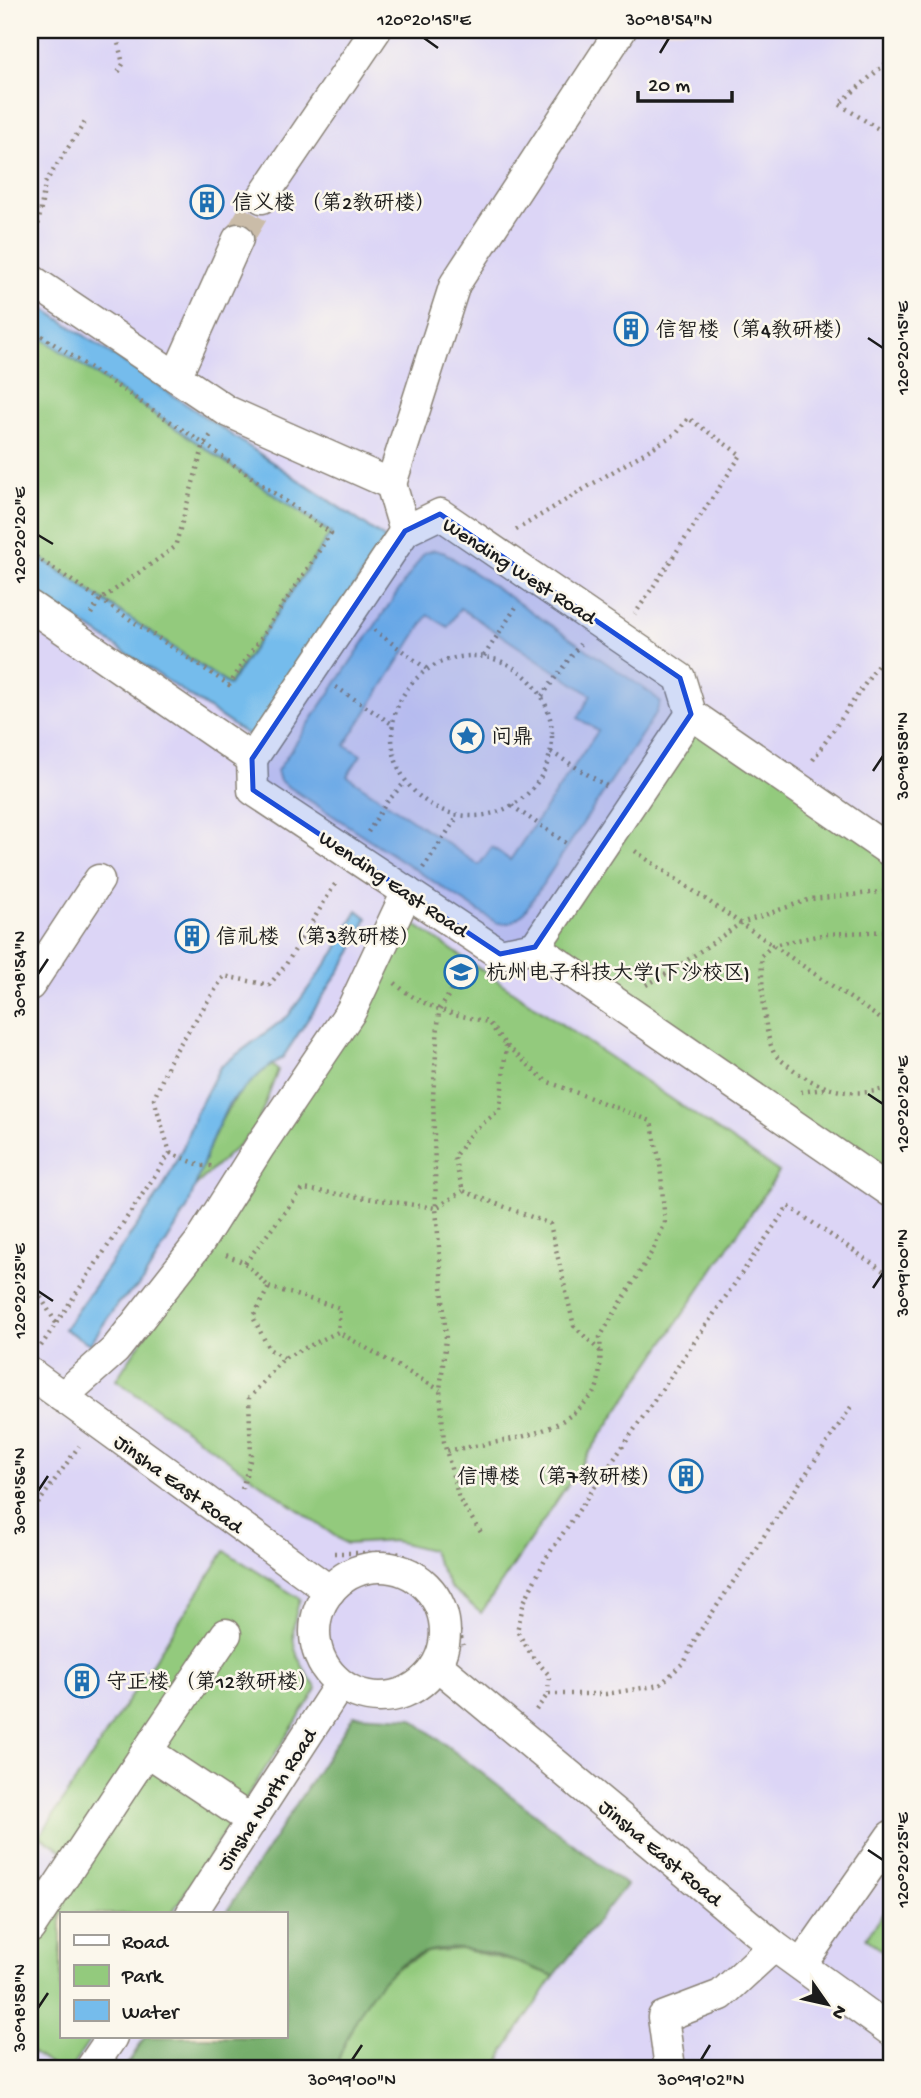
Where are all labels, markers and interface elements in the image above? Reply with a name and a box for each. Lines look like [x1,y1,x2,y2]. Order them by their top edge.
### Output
text: 120°20'15"E [376,11,472,32]
text: 30°18'54"N [625,11,712,32]
scale bar [638,60,732,104]
text: 20 m [648,75,690,100]
building icon: 信义楼 （第2教研楼） [188,183,226,221]
place label: 信义楼 （第2教研楼） [232,191,436,218]
text: 120°20'15"E [894,300,915,396]
building icon: 信智楼（第4教研楼） [612,310,650,348]
place label: 信智楼（第4教研楼） [656,318,855,345]
text: 120°20'20"E [11,486,32,584]
street label: Wending West Road [437,514,601,633]
text: 30°18'58"N [894,712,915,801]
place icon: 问鼎 [448,717,486,755]
place label: 问鼎 [491,726,533,752]
street label: Wending East Road [313,827,473,946]
building icon: 信礼楼 （第3教研楼） [173,917,211,955]
place label: 信礼楼 （第3教研楼） [216,925,421,952]
text: 30°18'54"N [11,931,32,1018]
school or university icon: 杭州电子科技大学(下沙校区) [442,953,480,991]
place label: 杭州电子科技大学(下沙校区) [486,961,750,988]
text: 120°20'20"E [894,1055,915,1153]
text: 30°19'00"N [894,1229,915,1318]
text: 120°20'25"E [11,1243,32,1340]
street label: Jinsha East Road [108,1431,248,1542]
text: 30°18'56"N [11,1447,32,1536]
building icon: 信博楼 （第7教研楼） [667,1457,705,1495]
place label: 信博楼 （第7教研楼） [457,1465,662,1492]
building icon: 守正楼 （第12教研楼） [63,1662,101,1700]
place label: 守正楼 （第12教研楼） [106,1670,319,1697]
street label: Jinsha North Road [214,1724,325,1877]
street label: Jinsha East Road [592,1796,727,1915]
text: 120°20'25"E [894,1812,915,1909]
legend [60,1912,287,2038]
text: Road [122,1932,170,1957]
text: 30°18'58"N [11,1964,32,2053]
text: Park [121,1966,165,1991]
north arrow [792,1968,862,2038]
text: N [825,2000,851,2023]
text: Water [122,2002,180,2027]
text: 30°19'00"N [307,2071,396,2092]
text: 30°19'02"N [657,2071,744,2092]

